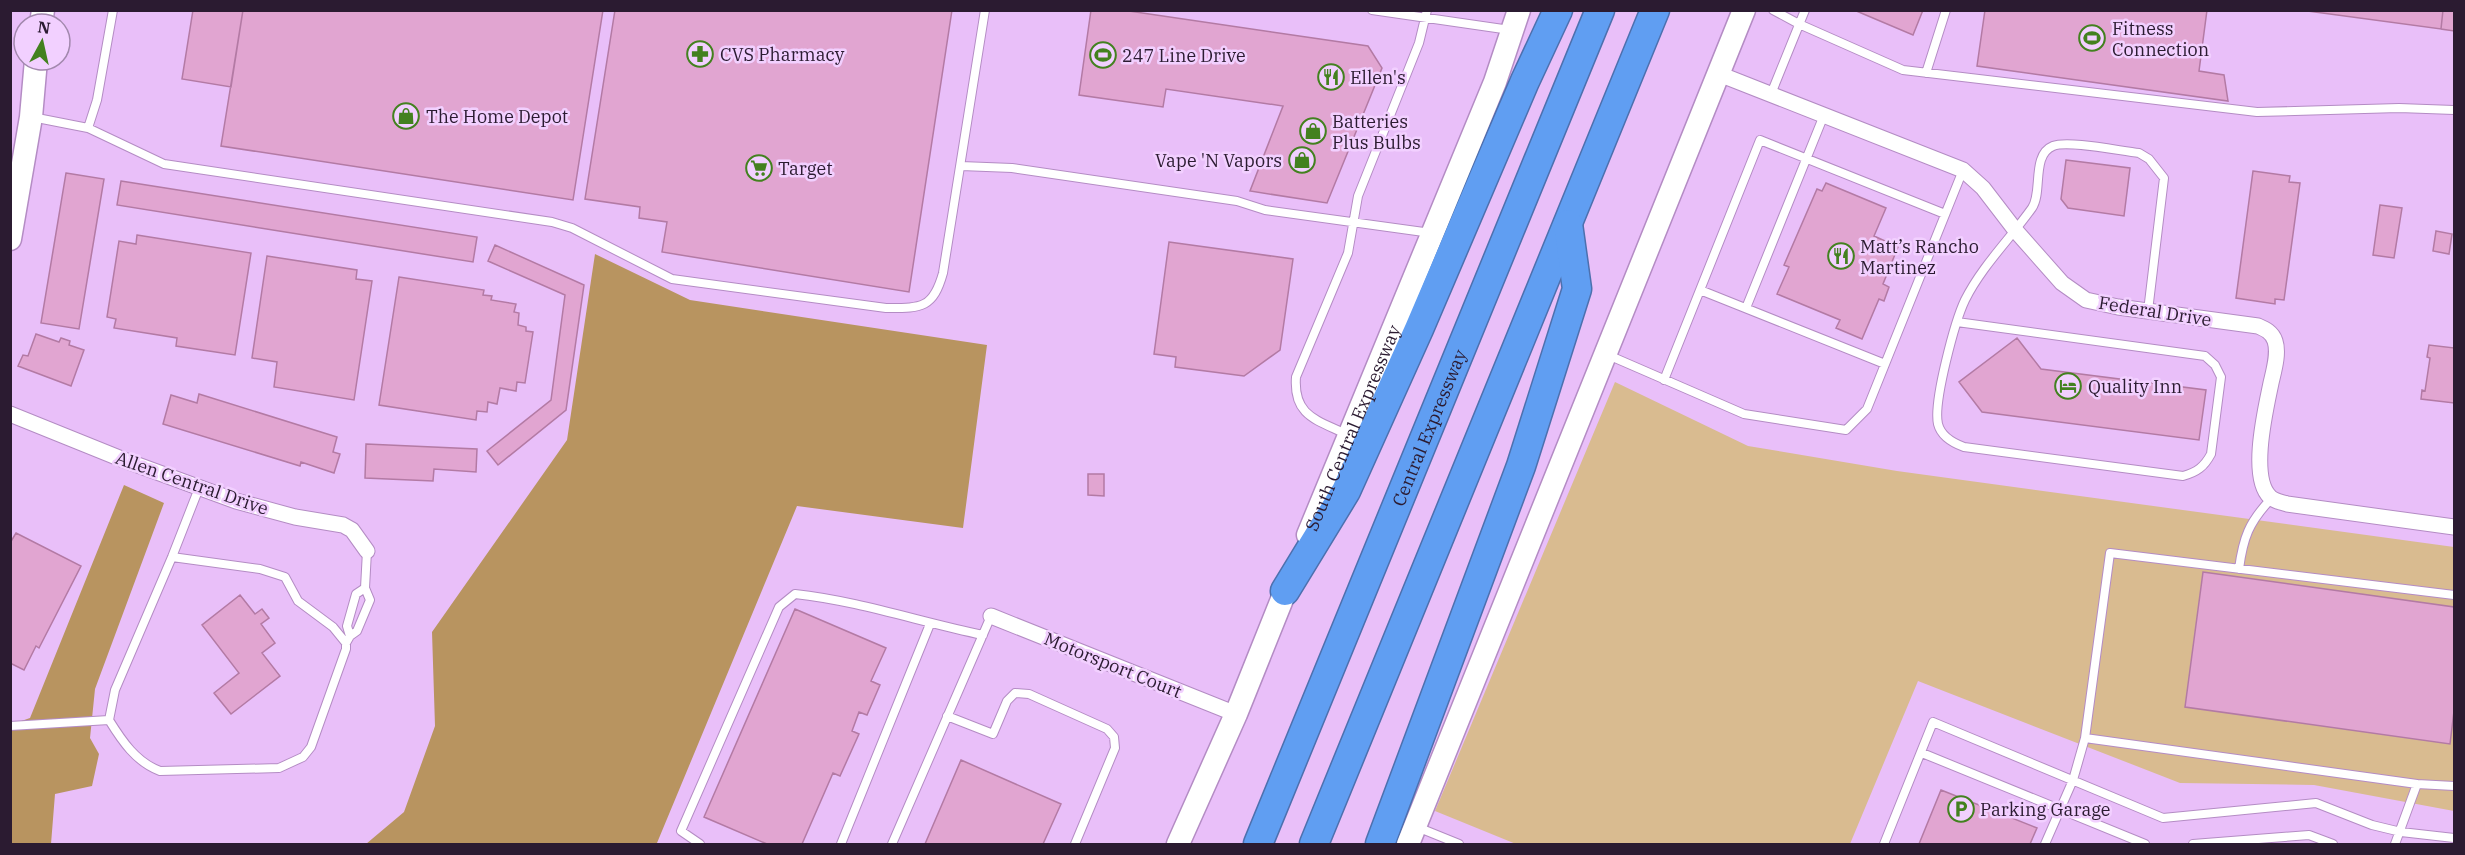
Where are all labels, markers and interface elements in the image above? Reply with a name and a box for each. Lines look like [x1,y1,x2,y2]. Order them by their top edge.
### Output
north arrow [12,12,72,72]
text: N [36,16,52,38]
place label: Fitness Connection [2112,17,2209,61]
sports icon: Fitness Connection [2077,23,2107,53]
pharmacy icon: CVS Pharmacy [685,39,715,69]
sports icon: 247 Line Drive [1088,40,1118,70]
place label: CVS Pharmacy [720,43,845,66]
place label: 247 Line Drive [1122,44,1246,67]
restaurant icon: Ellen's [1316,62,1346,92]
place label: Ellen's [1350,66,1406,89]
shop icon: The Home Depot [391,101,421,131]
place label: The Home Depot [426,105,568,128]
place label: Batteries Plus Bulbs [1332,110,1421,154]
shop icon: Batteries Plus Bulbs [1298,116,1328,146]
shop icon: Vape 'N Vapors [1287,145,1317,175]
place label: Vape 'N Vapors [1155,149,1282,172]
supermarket icon: Target [744,153,774,183]
place label: Target [778,157,833,180]
place label: Matt’s Rancho Martinez [1860,235,1979,279]
restaurant icon: Matt’s Rancho Martinez [1826,241,1856,271]
street label: Federal Drive [2097,291,2213,331]
street label: South Central Expressway [1299,321,1405,534]
street label: Central Expressway [1386,346,1471,509]
hotel icon: Quality Inn [2053,371,2083,401]
place label: Quality Inn [2088,375,2182,398]
street label: Allen Central Drive [113,446,271,520]
street label: Motorsport Court [1041,627,1185,703]
parking icon: Parking Garage [1946,794,1976,824]
place label: Parking Garage [1980,798,2110,821]

